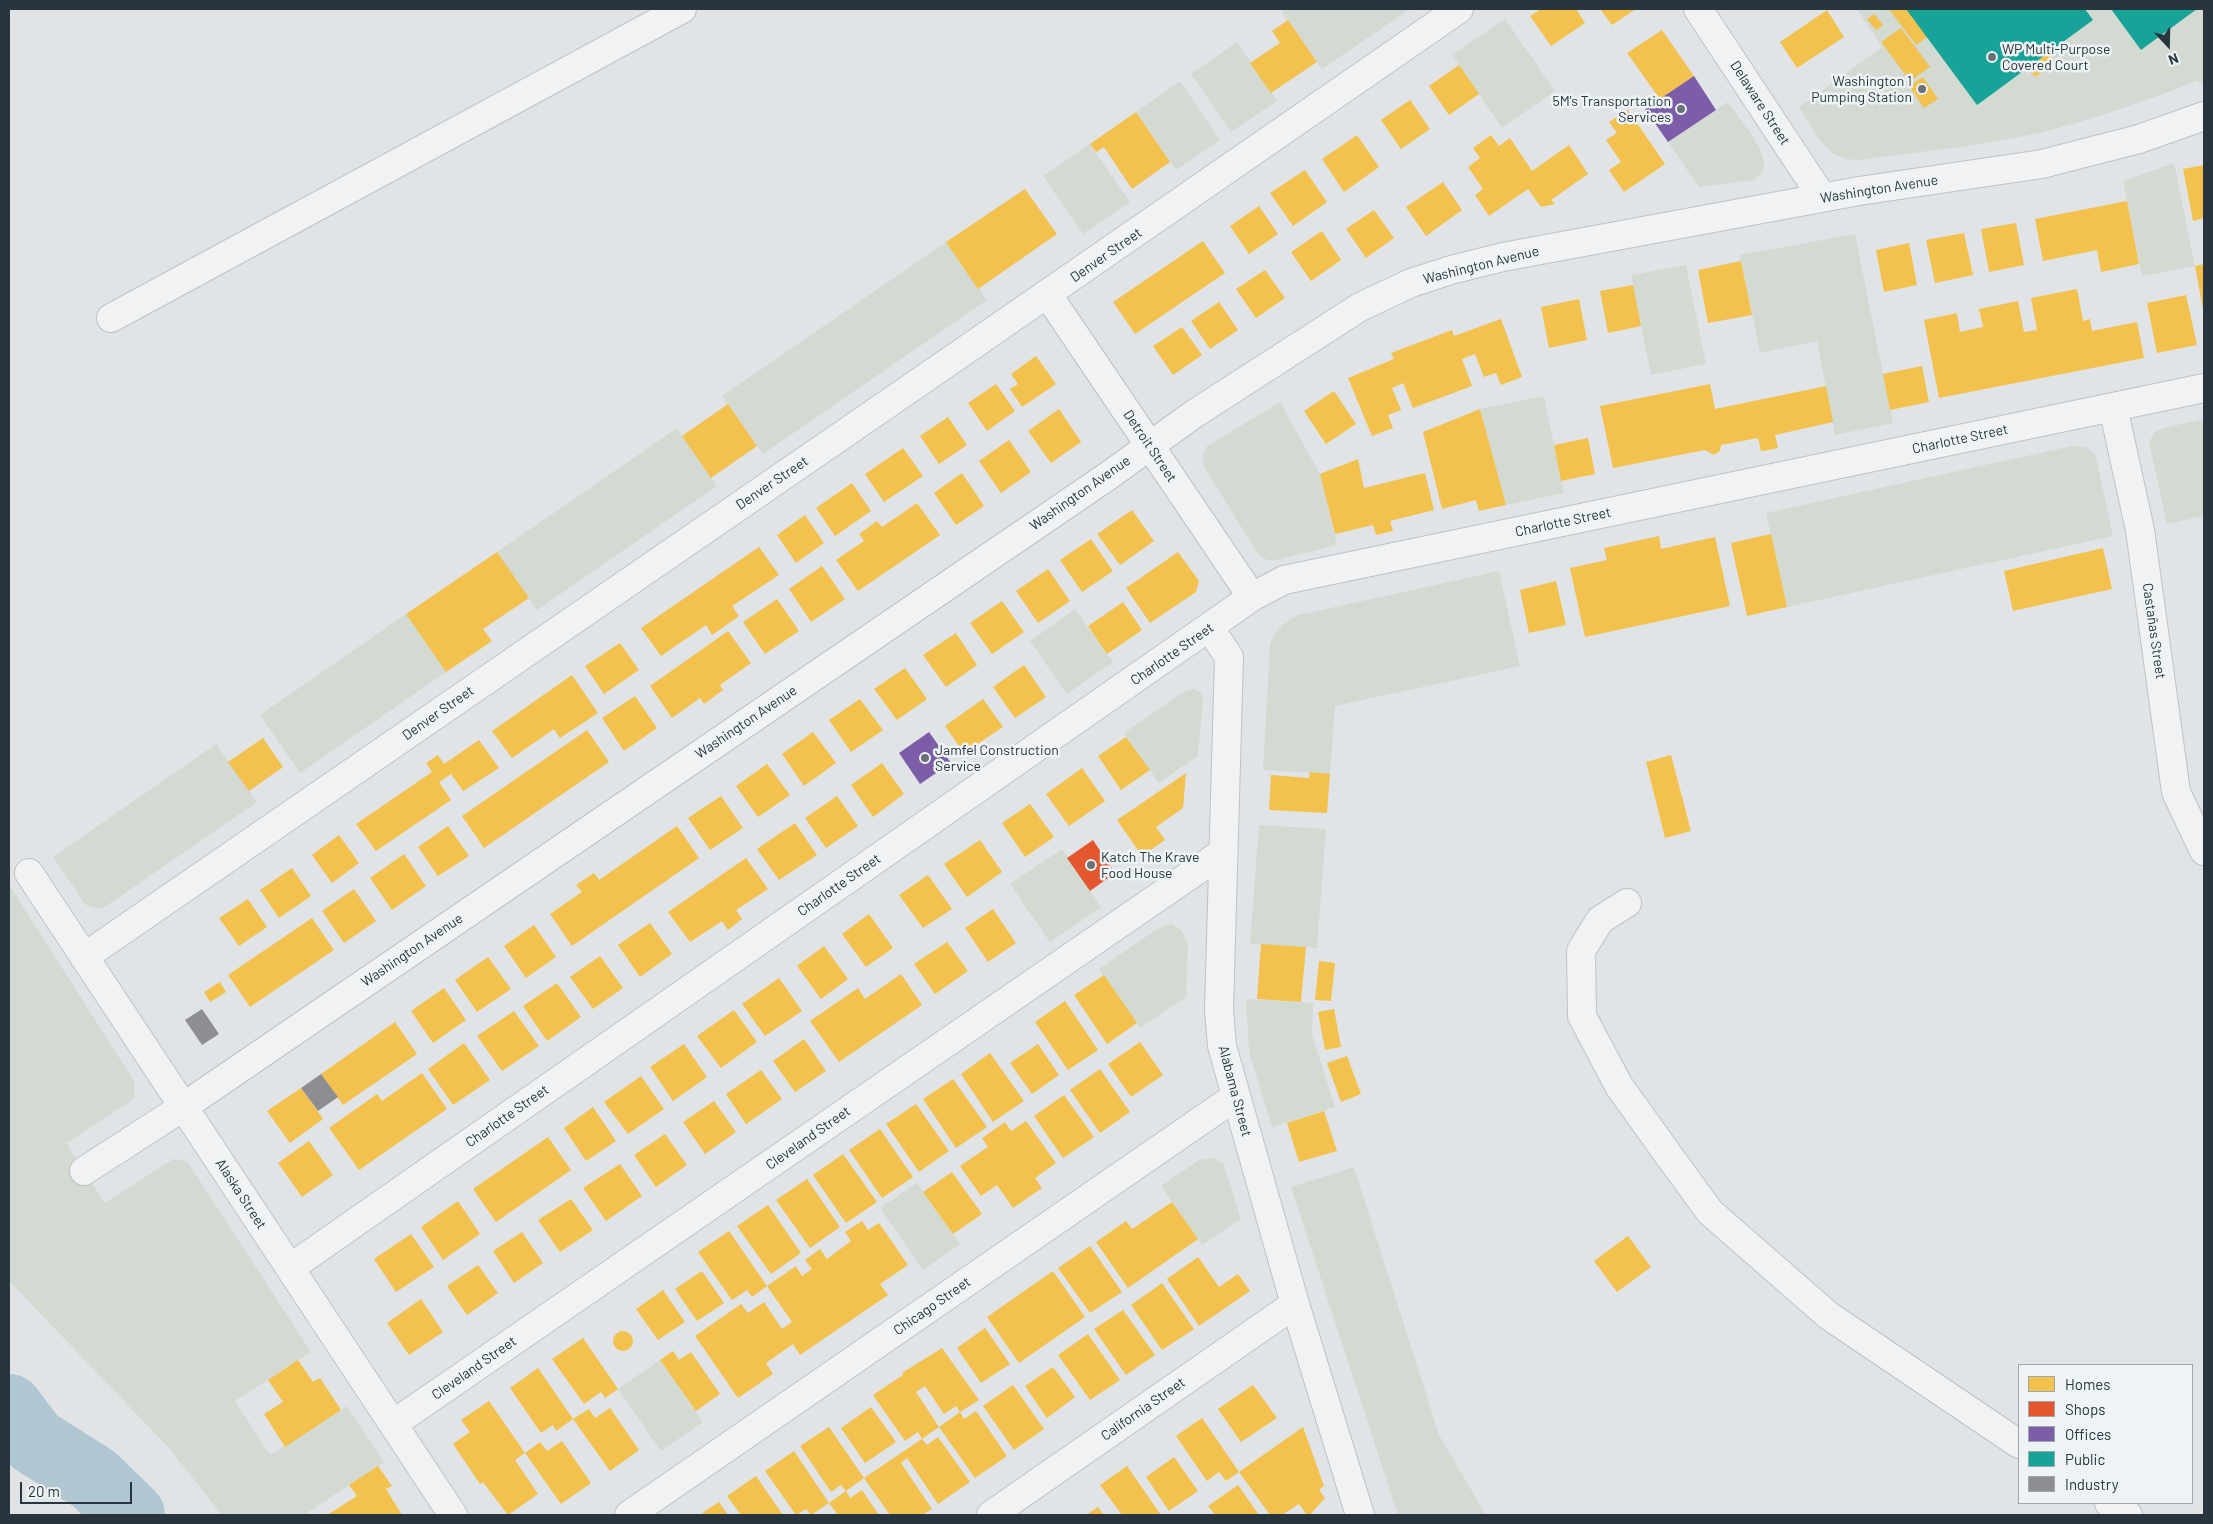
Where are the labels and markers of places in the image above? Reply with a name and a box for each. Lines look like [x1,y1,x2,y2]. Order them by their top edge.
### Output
place label: WP Multi-Purpose Covered Court [2002,41,2110,74]
marker: WP Multi-Purpose Covered Court [1986,51,1998,63]
place label: Washington 1 Pumping Station [1811,73,1912,105]
marker: Washington 1 Pumping Station [1916,83,1928,95]
place label: 5M's Transportation Services [1552,93,1671,125]
marker: 5M's Transportation Services [1675,103,1687,115]
place label: Jamfel Construction Service [935,742,1059,774]
marker: Jamfel Construction Service [919,752,931,764]
place label: Katch The Krave Food House [1101,849,1199,882]
marker: Katch The Krave Food House [1085,859,1097,871]

